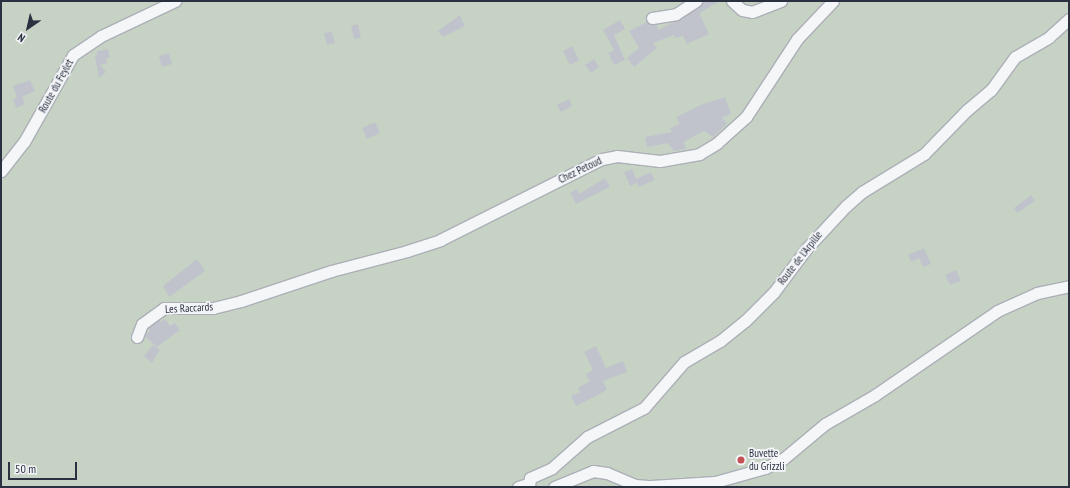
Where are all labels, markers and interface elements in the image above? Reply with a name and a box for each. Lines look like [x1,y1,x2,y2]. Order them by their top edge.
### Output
north arrow [8,8,48,48]
text: N [15,30,28,45]
street label: Route du Feylet [36,57,76,115]
street label: Chez Petoud [556,154,604,186]
street label: Route de l'Arpille [775,229,825,287]
street label: Les Raccards [165,300,213,316]
place label: Buvette du Grizzli [749,447,785,473]
scale bar [10,454,79,480]
marker: Buvette du Grizzli [736,455,746,465]
text: 50 m [15,461,36,476]

